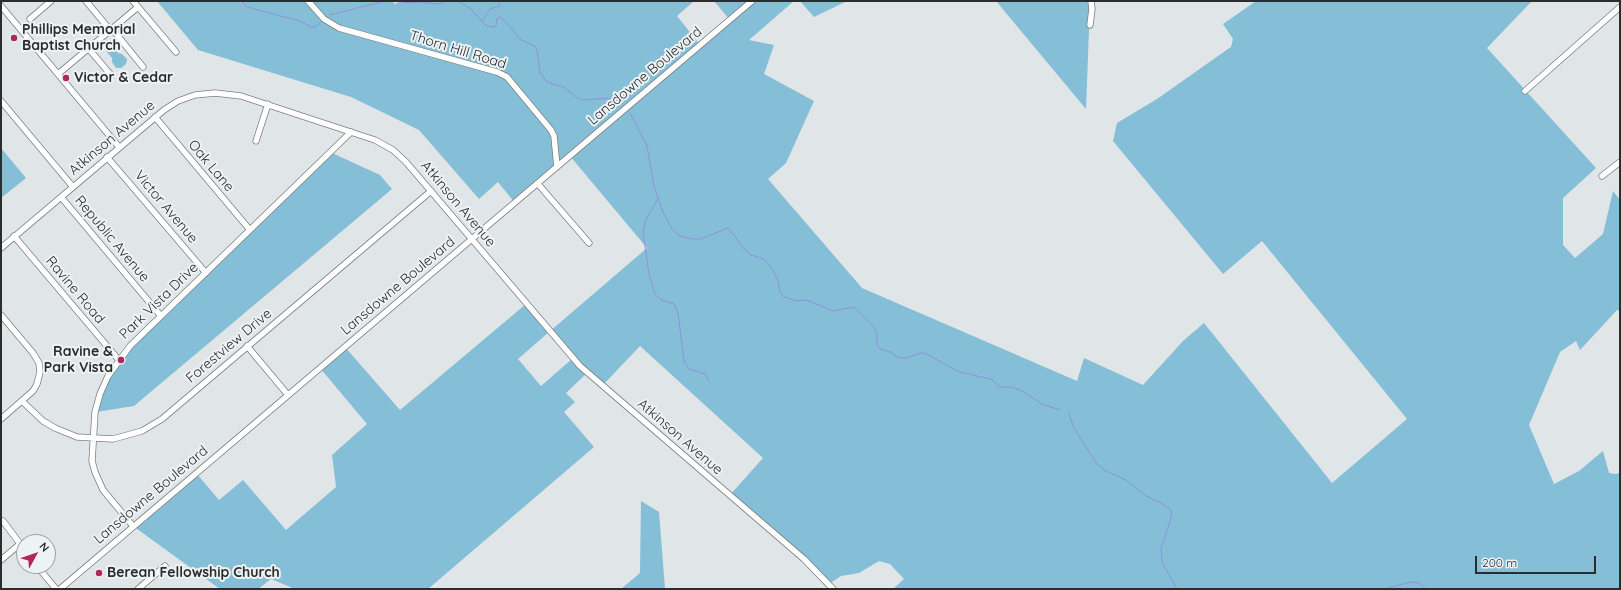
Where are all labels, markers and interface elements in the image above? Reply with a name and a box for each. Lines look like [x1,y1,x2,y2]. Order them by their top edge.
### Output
place label: Phillips Memorial Baptist Church [22,22,136,54]
street label: Lansdowne Boulevard [585,23,705,129]
street label: Thorn Hill Road [408,27,508,73]
marker: Phillips Memorial Baptist Church [9,33,19,43]
place label: Victor & Cedar [74,70,173,86]
marker: Victor & Cedar [61,73,71,83]
street label: Atkinson Avenue [66,97,158,179]
street label: Oak Lane [184,137,238,195]
street label: Atkinson Avenue [417,158,499,250]
street label: Victor Avenue [131,167,201,247]
street label: Republic Avenue [71,192,153,286]
street label: Lansdowne Boulevard [338,233,458,339]
street label: Ravine Road [42,253,108,327]
street label: Park Vista Drive [116,259,202,343]
street label: Forestview Drive [183,305,275,387]
place label: Ravine & Park Vista [44,344,113,376]
marker: Ravine & Park Vista [116,355,126,365]
street label: Atkinson Avenue [634,396,726,478]
street label: Lansdowne Boulevard [91,442,211,548]
north arrow [16,534,56,574]
text: N [36,539,52,555]
scale bar [1477,548,1598,574]
text: 200 m [1482,555,1517,570]
place label: Berean Fellowship Church [107,565,280,581]
marker: Berean Fellowship Church [94,568,104,578]

